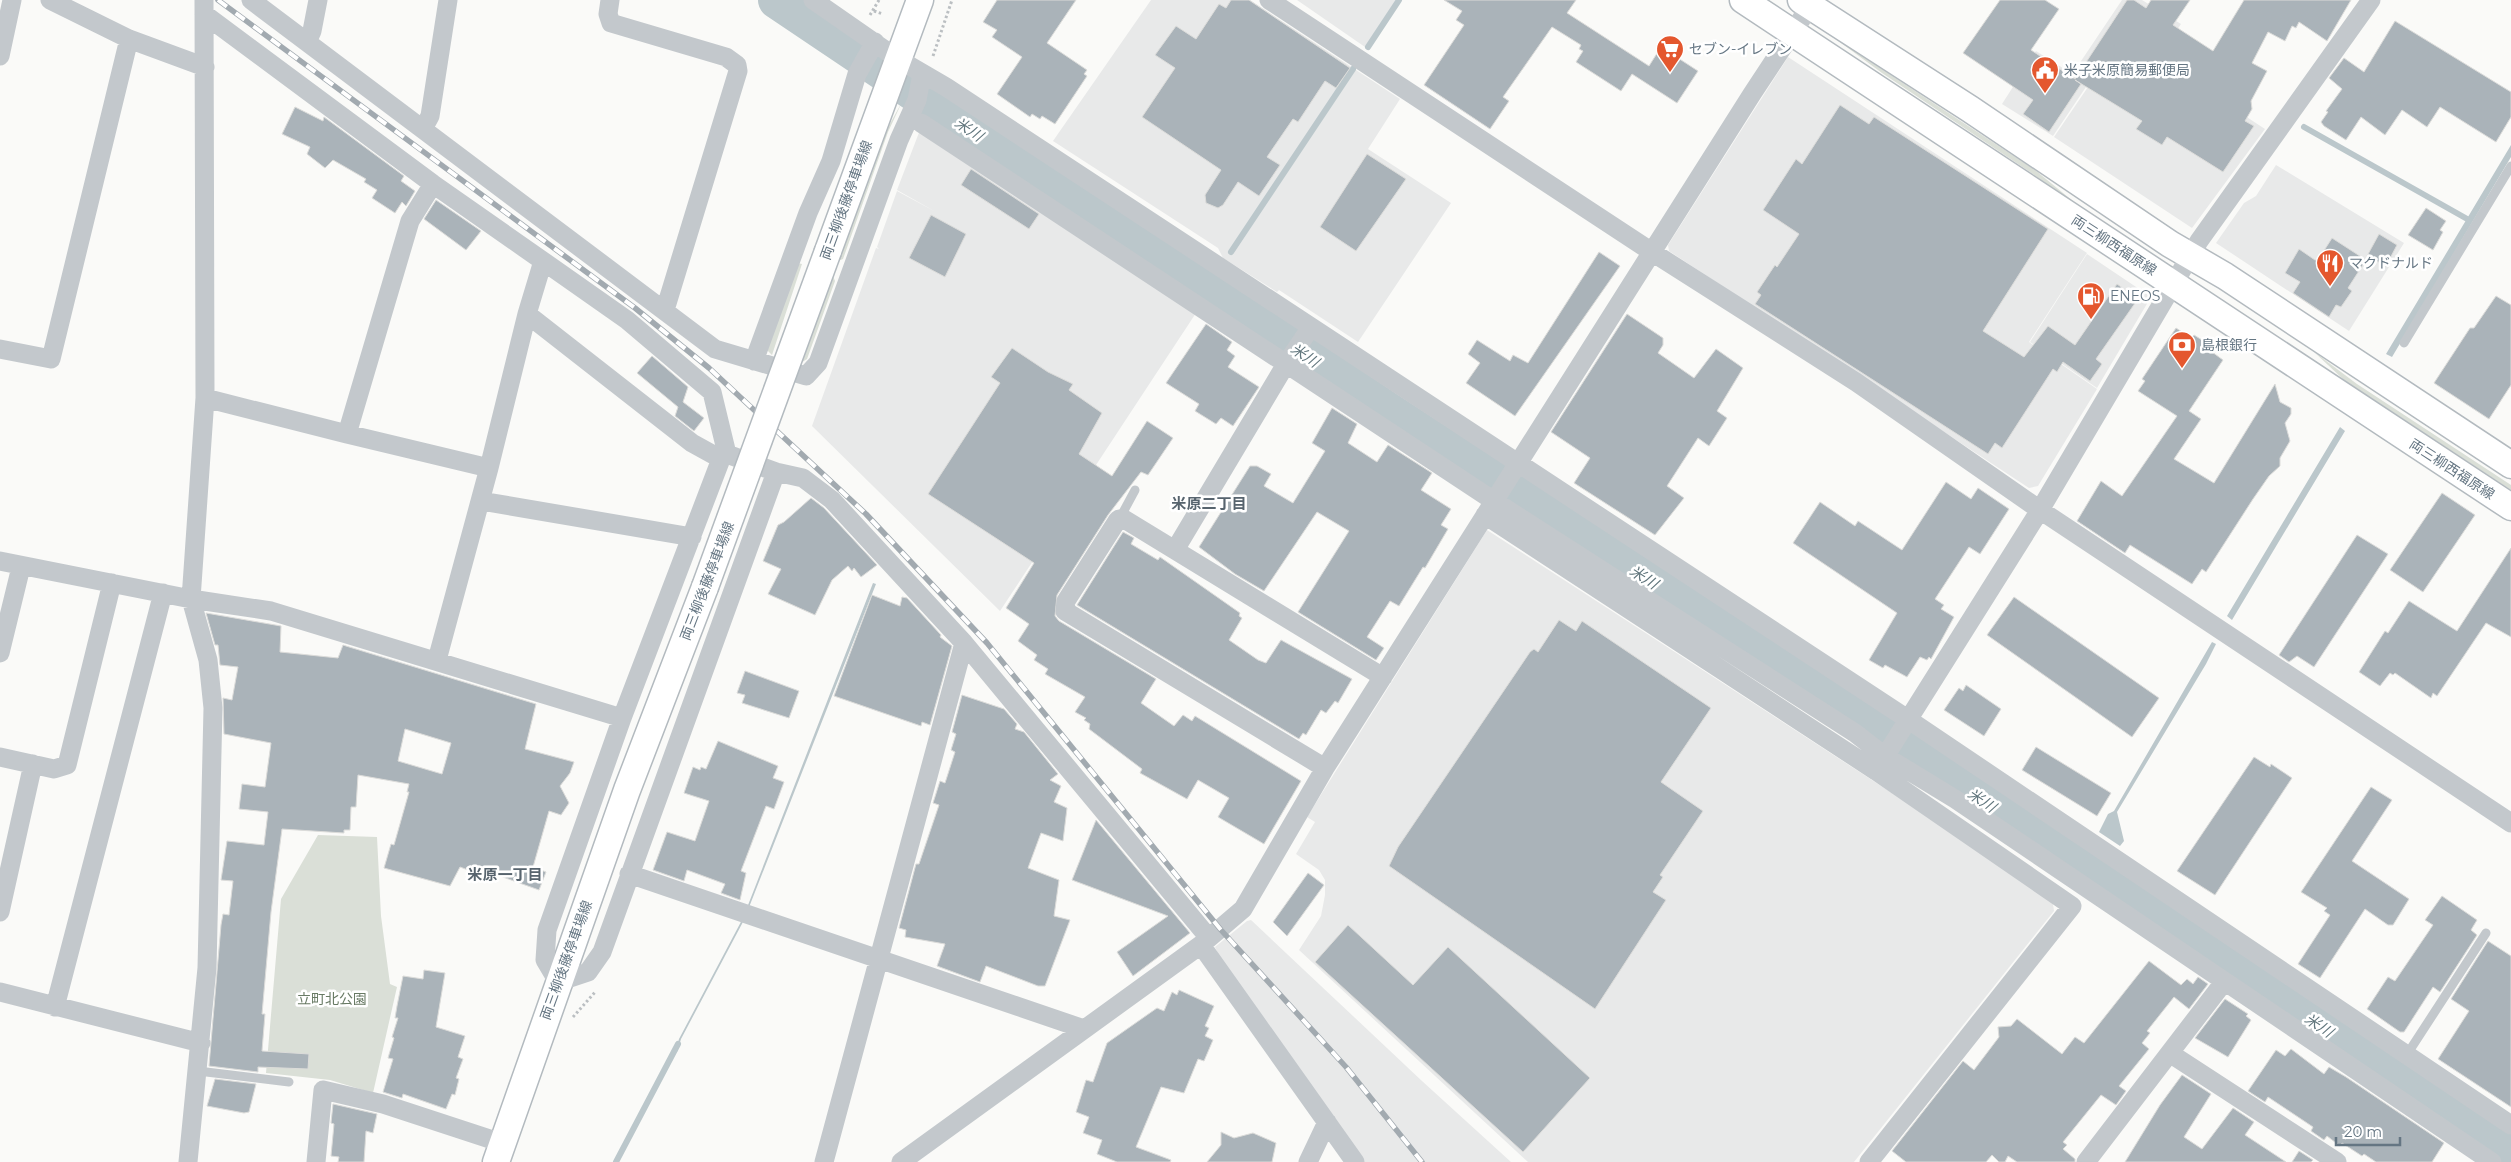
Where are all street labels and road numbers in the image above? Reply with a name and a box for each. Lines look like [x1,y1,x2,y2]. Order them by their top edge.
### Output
street label: 両三柳後藤停車場線 [816,138,876,262]
street label: 両三柳西福原線 [2068,211,2160,279]
street label: 両三柳西福原線 [2406,435,2498,503]
street label: 両三柳後藤停車場線 [676,519,738,643]
street label: 両三柳後藤停車場線 [536,898,596,1022]

